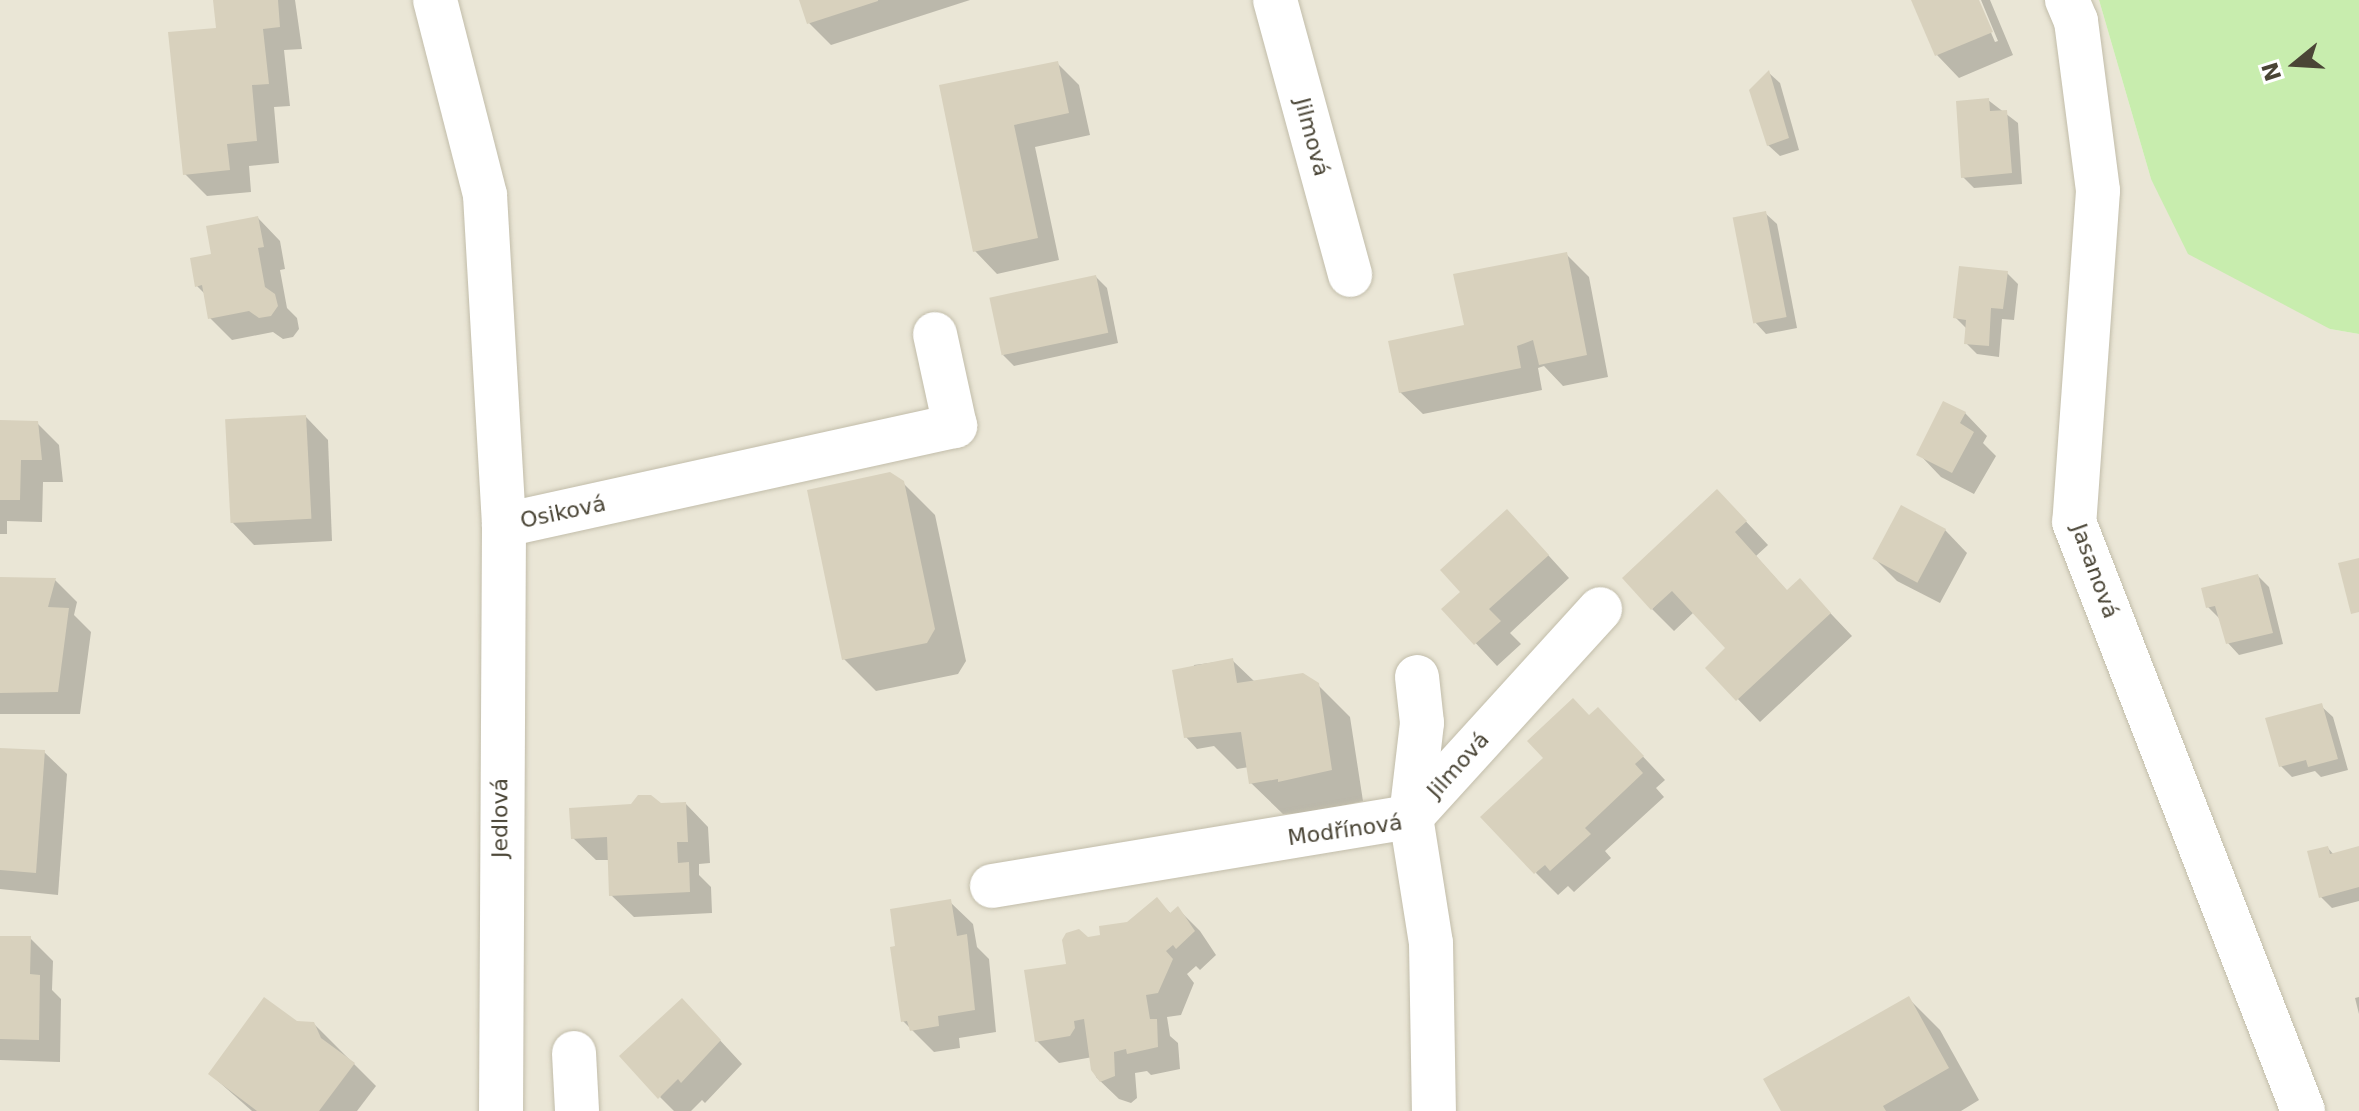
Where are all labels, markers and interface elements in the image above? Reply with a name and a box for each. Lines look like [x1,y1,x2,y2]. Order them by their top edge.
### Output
north arrow [2255,24,2335,104]
text: N [2257,59,2286,84]
street label: Jilmová [1289,95,1335,179]
street label: Osiková [518,490,608,534]
street label: Jasanová [2066,520,2124,622]
street label: Jilmová [1421,726,1495,804]
street label: Jedlová [487,778,513,858]
street label: Modřínová [1286,809,1404,851]

